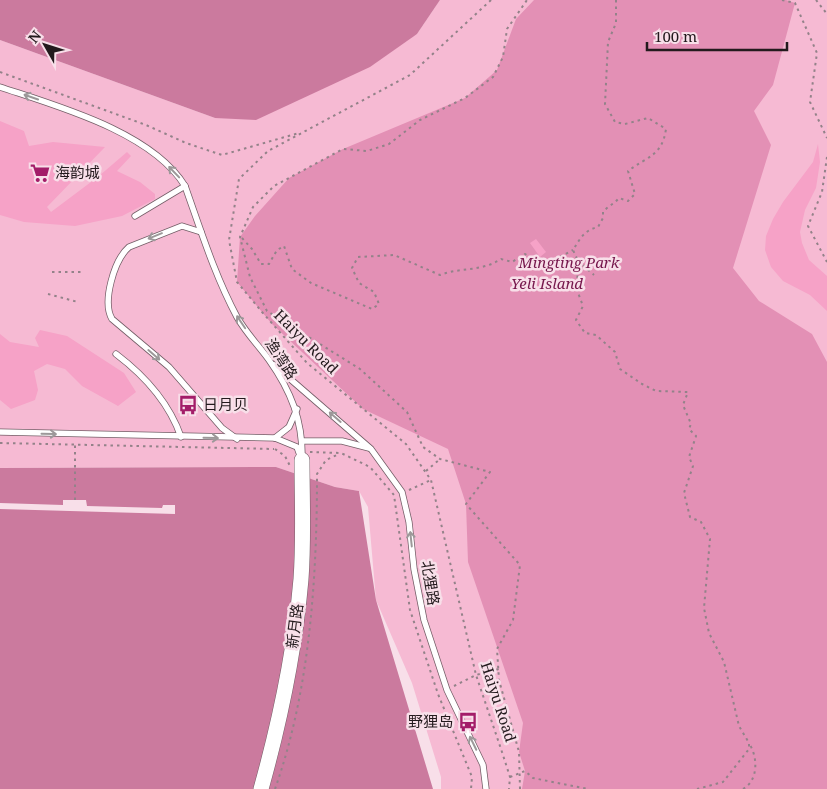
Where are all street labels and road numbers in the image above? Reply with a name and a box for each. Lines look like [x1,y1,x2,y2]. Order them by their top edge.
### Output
street label: Haiyu Road [270,305,343,378]
street label: 渔湾路 [261,334,302,383]
street label: 北狸路 [418,559,444,607]
street label: 新月路 [281,602,307,649]
street label: Haiyu Road [477,659,521,744]

